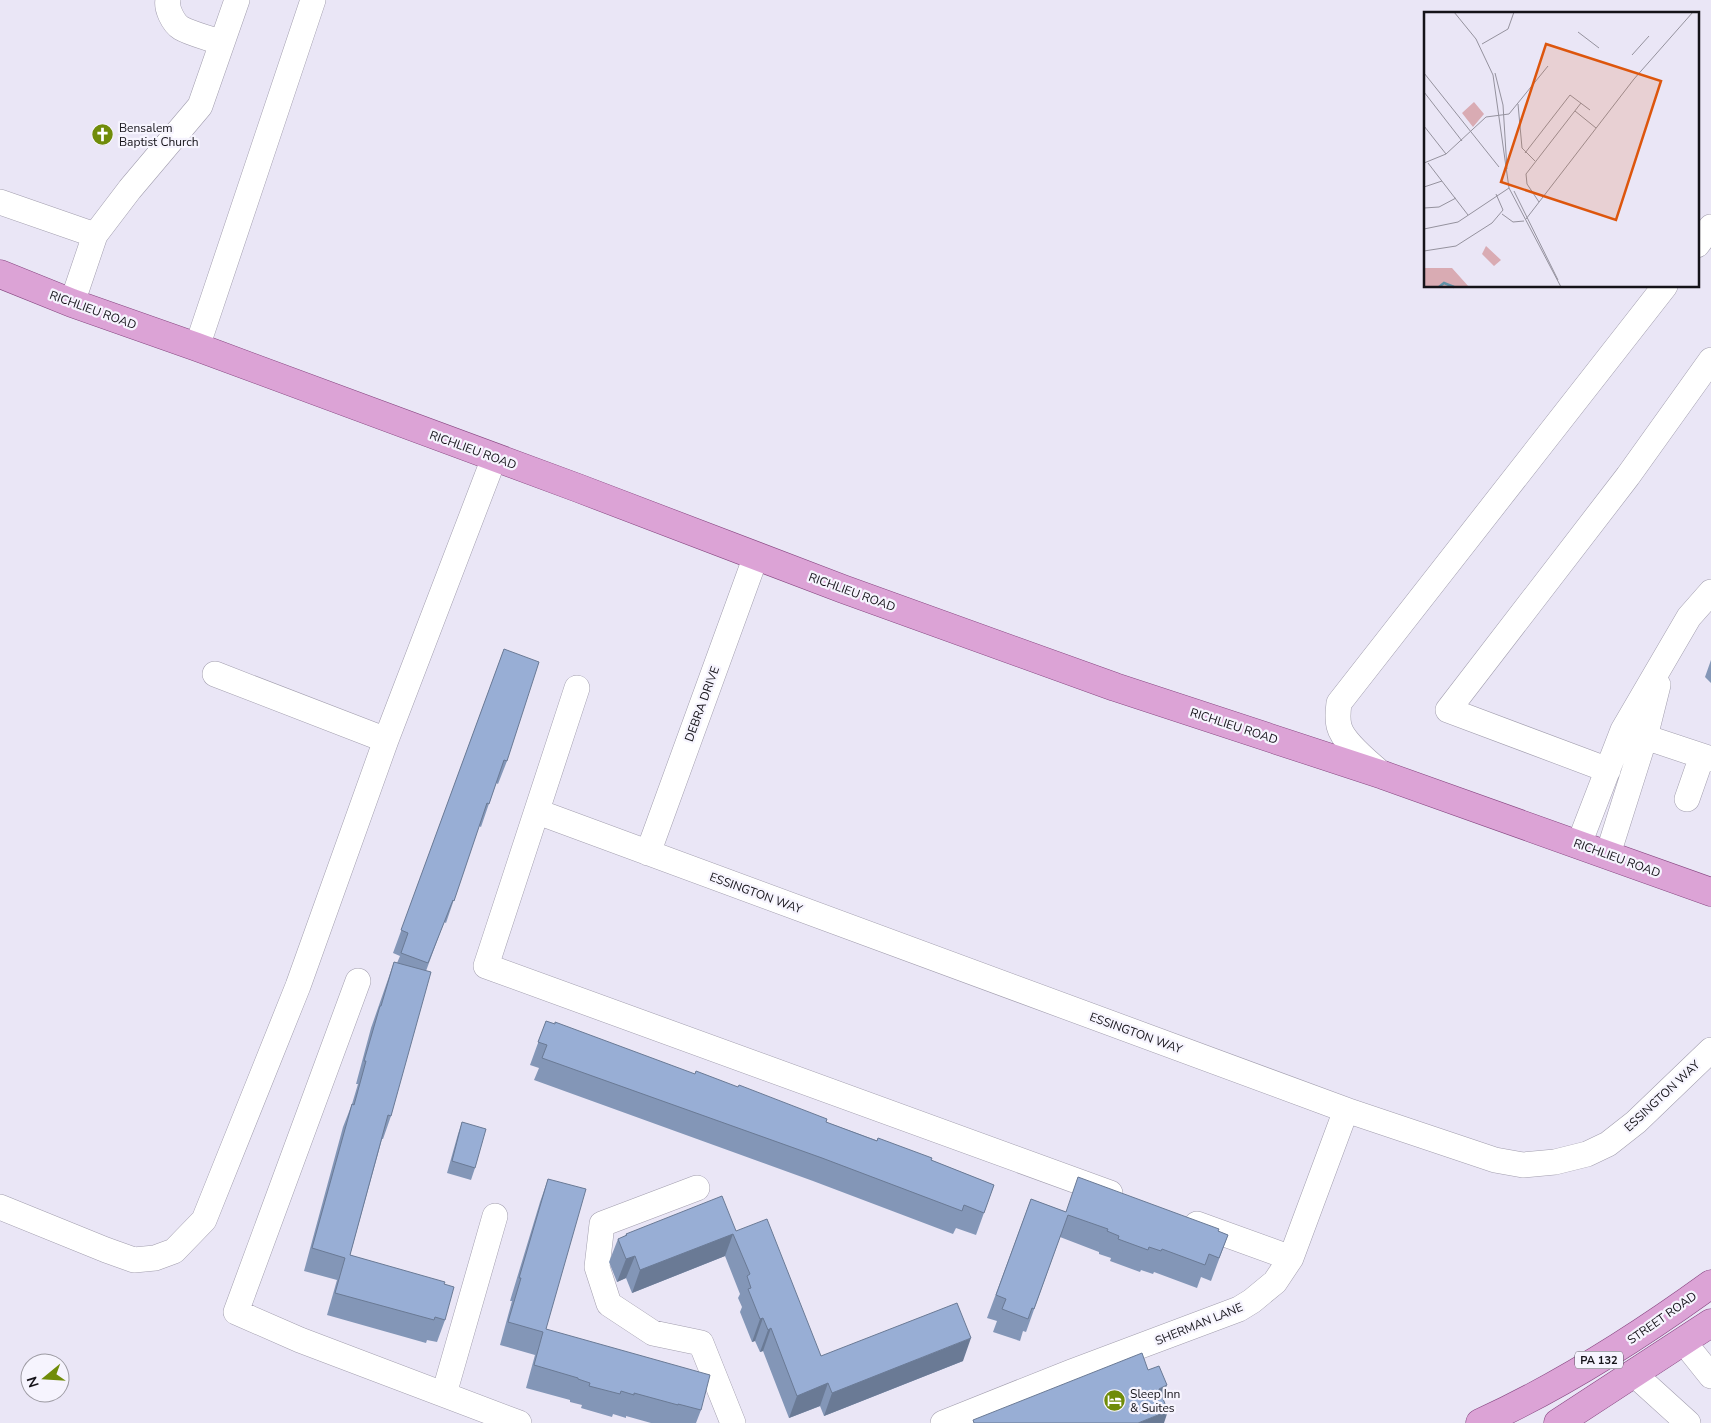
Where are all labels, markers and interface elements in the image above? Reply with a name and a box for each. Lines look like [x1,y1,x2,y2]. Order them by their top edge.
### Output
inset map [1424,12,1698,288]
place label: Bensalem Baptist Church [119,120,199,150]
church icon: Bensalem Baptist Church [91,123,115,147]
street label: RICHLIEU ROAD [47,287,139,333]
street label: RICHLIEU ROAD [427,427,519,473]
street label: RICHLIEU ROAD [806,569,898,615]
street label: DEBRA DRIVE [681,664,723,744]
street label: RICHLIEU ROAD [1188,704,1280,748]
street label: RICHLIEU ROAD [1571,835,1663,881]
street label: ESSINGTON WAY [707,869,805,918]
street label: ESSINGTON WAY [1087,1009,1185,1058]
street label: ESSINGTON WAY [1621,1056,1704,1135]
street label: STREET ROAD [1624,1288,1700,1348]
street label: SHERMAN LANE [1153,1299,1245,1349]
road number: PA 132 [1575,1352,1623,1368]
north arrow [20,1353,70,1403]
text: N [22,1374,44,1390]
place label: Sleep Inn & Suites [1130,1386,1180,1416]
hotel icon: Sleep Inn & Suites [1102,1389,1126,1413]

